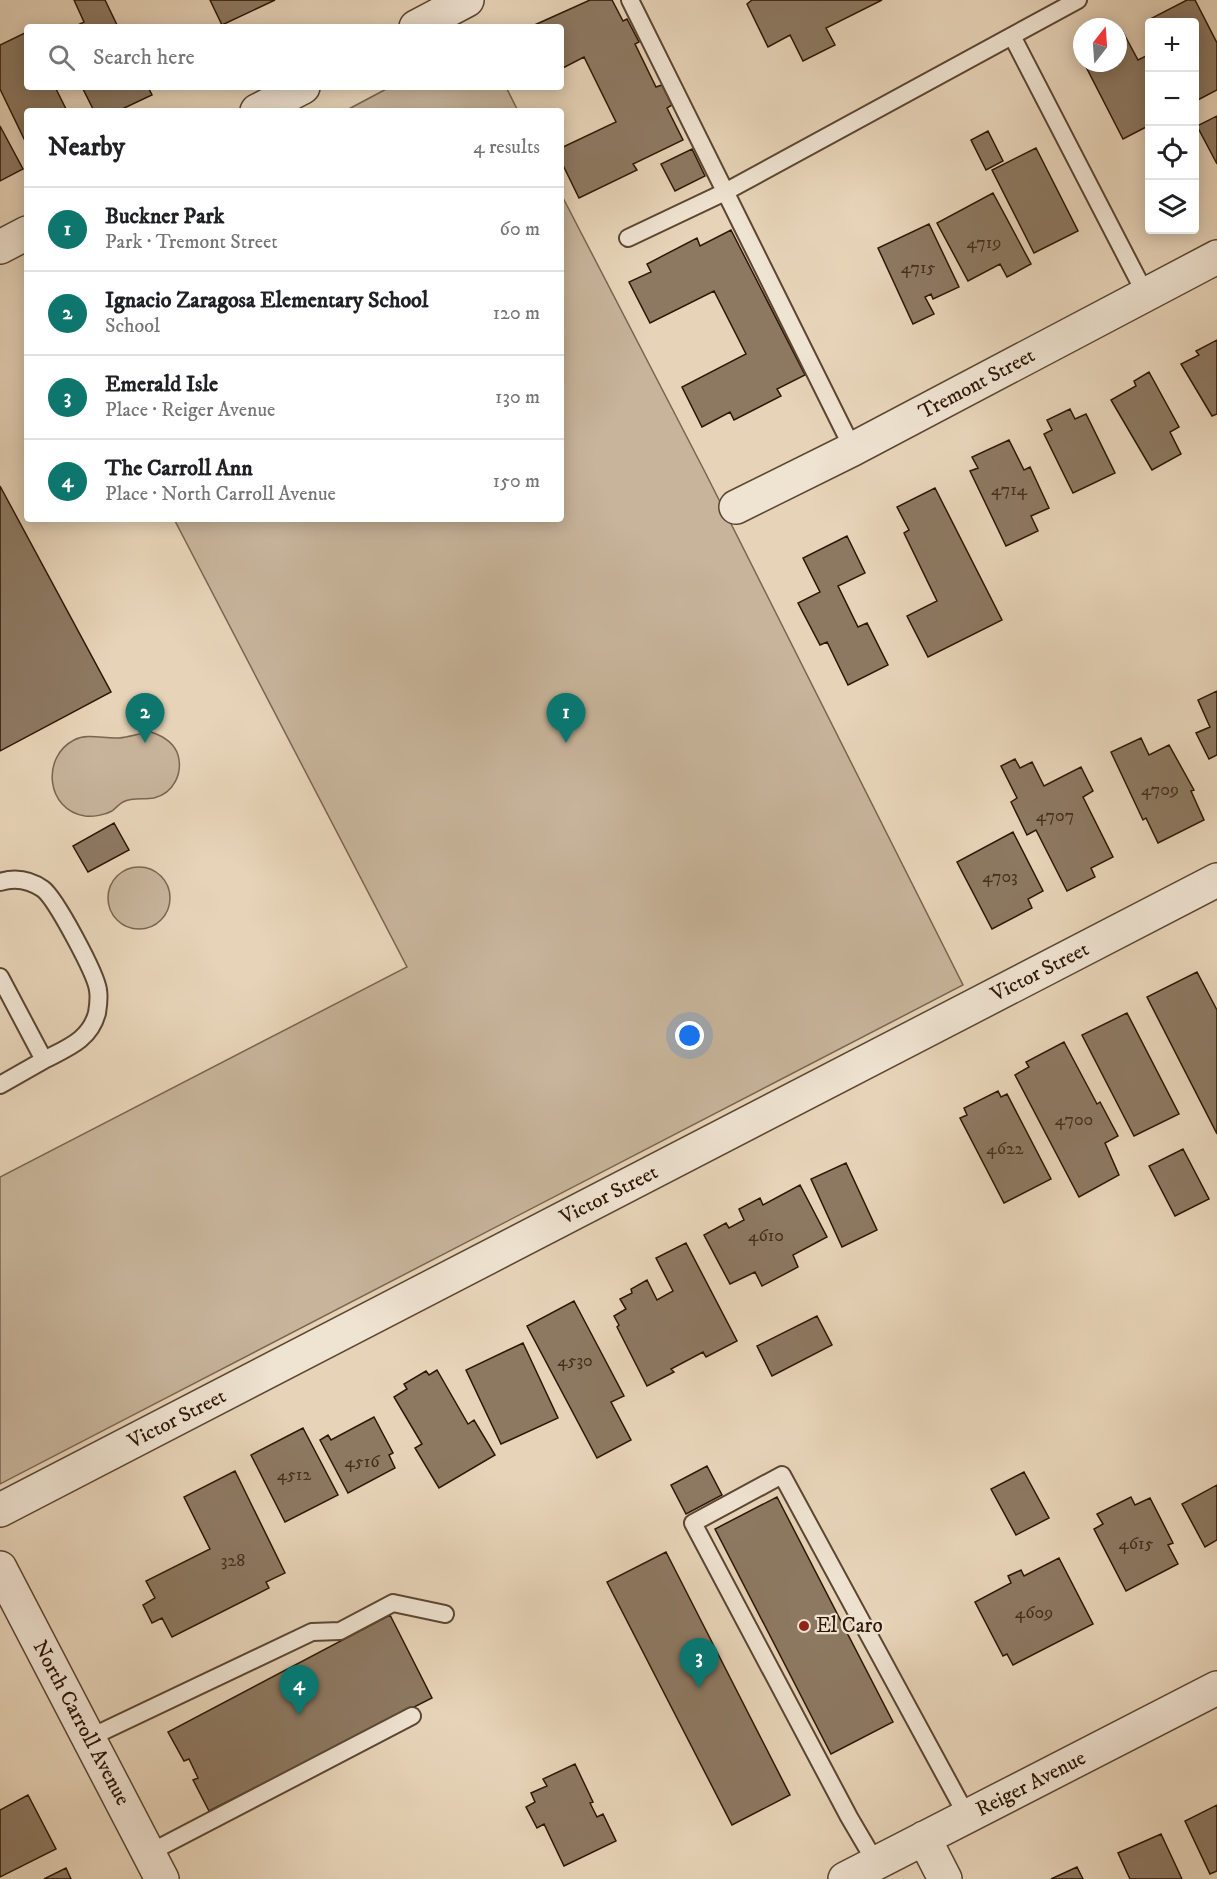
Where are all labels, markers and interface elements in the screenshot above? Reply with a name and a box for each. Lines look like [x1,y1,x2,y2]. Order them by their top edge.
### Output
north arrow [1073,18,1127,72]
map controls [1145,18,1199,234]
button: + [1145,18,1199,72]
search box [24,24,564,90]
icon: search [45,41,78,74]
text: Search here [93,44,195,71]
button: − [1145,72,1199,126]
button: locate [1145,126,1199,180]
text: Nearby [48,131,125,164]
text: 4 results [473,135,540,160]
button: layers [1145,180,1199,234]
text: Buckner Park [105,203,224,230]
text: 1 [64,217,71,242]
text: 60 m [500,217,540,242]
text: Park · Tremont Street [105,230,278,255]
house number: 4719 [967,232,1001,254]
house number: 4715 [901,257,935,279]
text: Ignacio Zaragosa Elementary School [105,287,428,314]
text: 2 [63,301,72,326]
text: 120 m [493,301,540,326]
text: School [105,314,160,339]
street label: Tremont Street [914,342,1040,426]
text: Emerald Isle [105,371,218,398]
text: 3 [64,385,71,410]
text: 130 m [495,385,540,410]
text: Place · Reiger Avenue [105,398,275,423]
text: The Carroll Ann [105,455,253,482]
text: 4 [62,469,73,494]
text: 150 m [493,469,540,494]
house number: 4714 [991,479,1028,501]
text: Place · North Carroll Avenue [105,482,336,507]
pin: 2 [126,694,164,743]
pin: 1 [546,694,586,743]
house number: 4709 [1141,779,1179,801]
house number: 4707 [1036,805,1074,827]
house number: 4703 [982,866,1018,888]
street label: Victor Street [986,936,1094,1008]
your location [675,1021,704,1050]
house number: 4700 [1055,1109,1093,1131]
house number: 4622 [986,1138,1024,1160]
street label: Victor Street [555,1159,663,1231]
house number: 4610 [748,1225,784,1247]
house number: 4530 [557,1350,593,1372]
street label: Victor Street [123,1383,231,1455]
house number: 4516 [344,1451,380,1473]
house number: 4512 [277,1464,311,1486]
house number: 4615 [1118,1533,1154,1555]
house number: 328 [221,1550,245,1572]
house number: 4609 [1015,1602,1053,1624]
place label: El Caro [816,1613,883,1639]
marker: El Caro [797,1619,811,1633]
street label: North Carroll Avenue [26,1636,136,1810]
pin: 3 [680,1638,718,1688]
pin: 4 [280,1666,318,1715]
street label: Reiger Avenue [972,1745,1091,1823]

